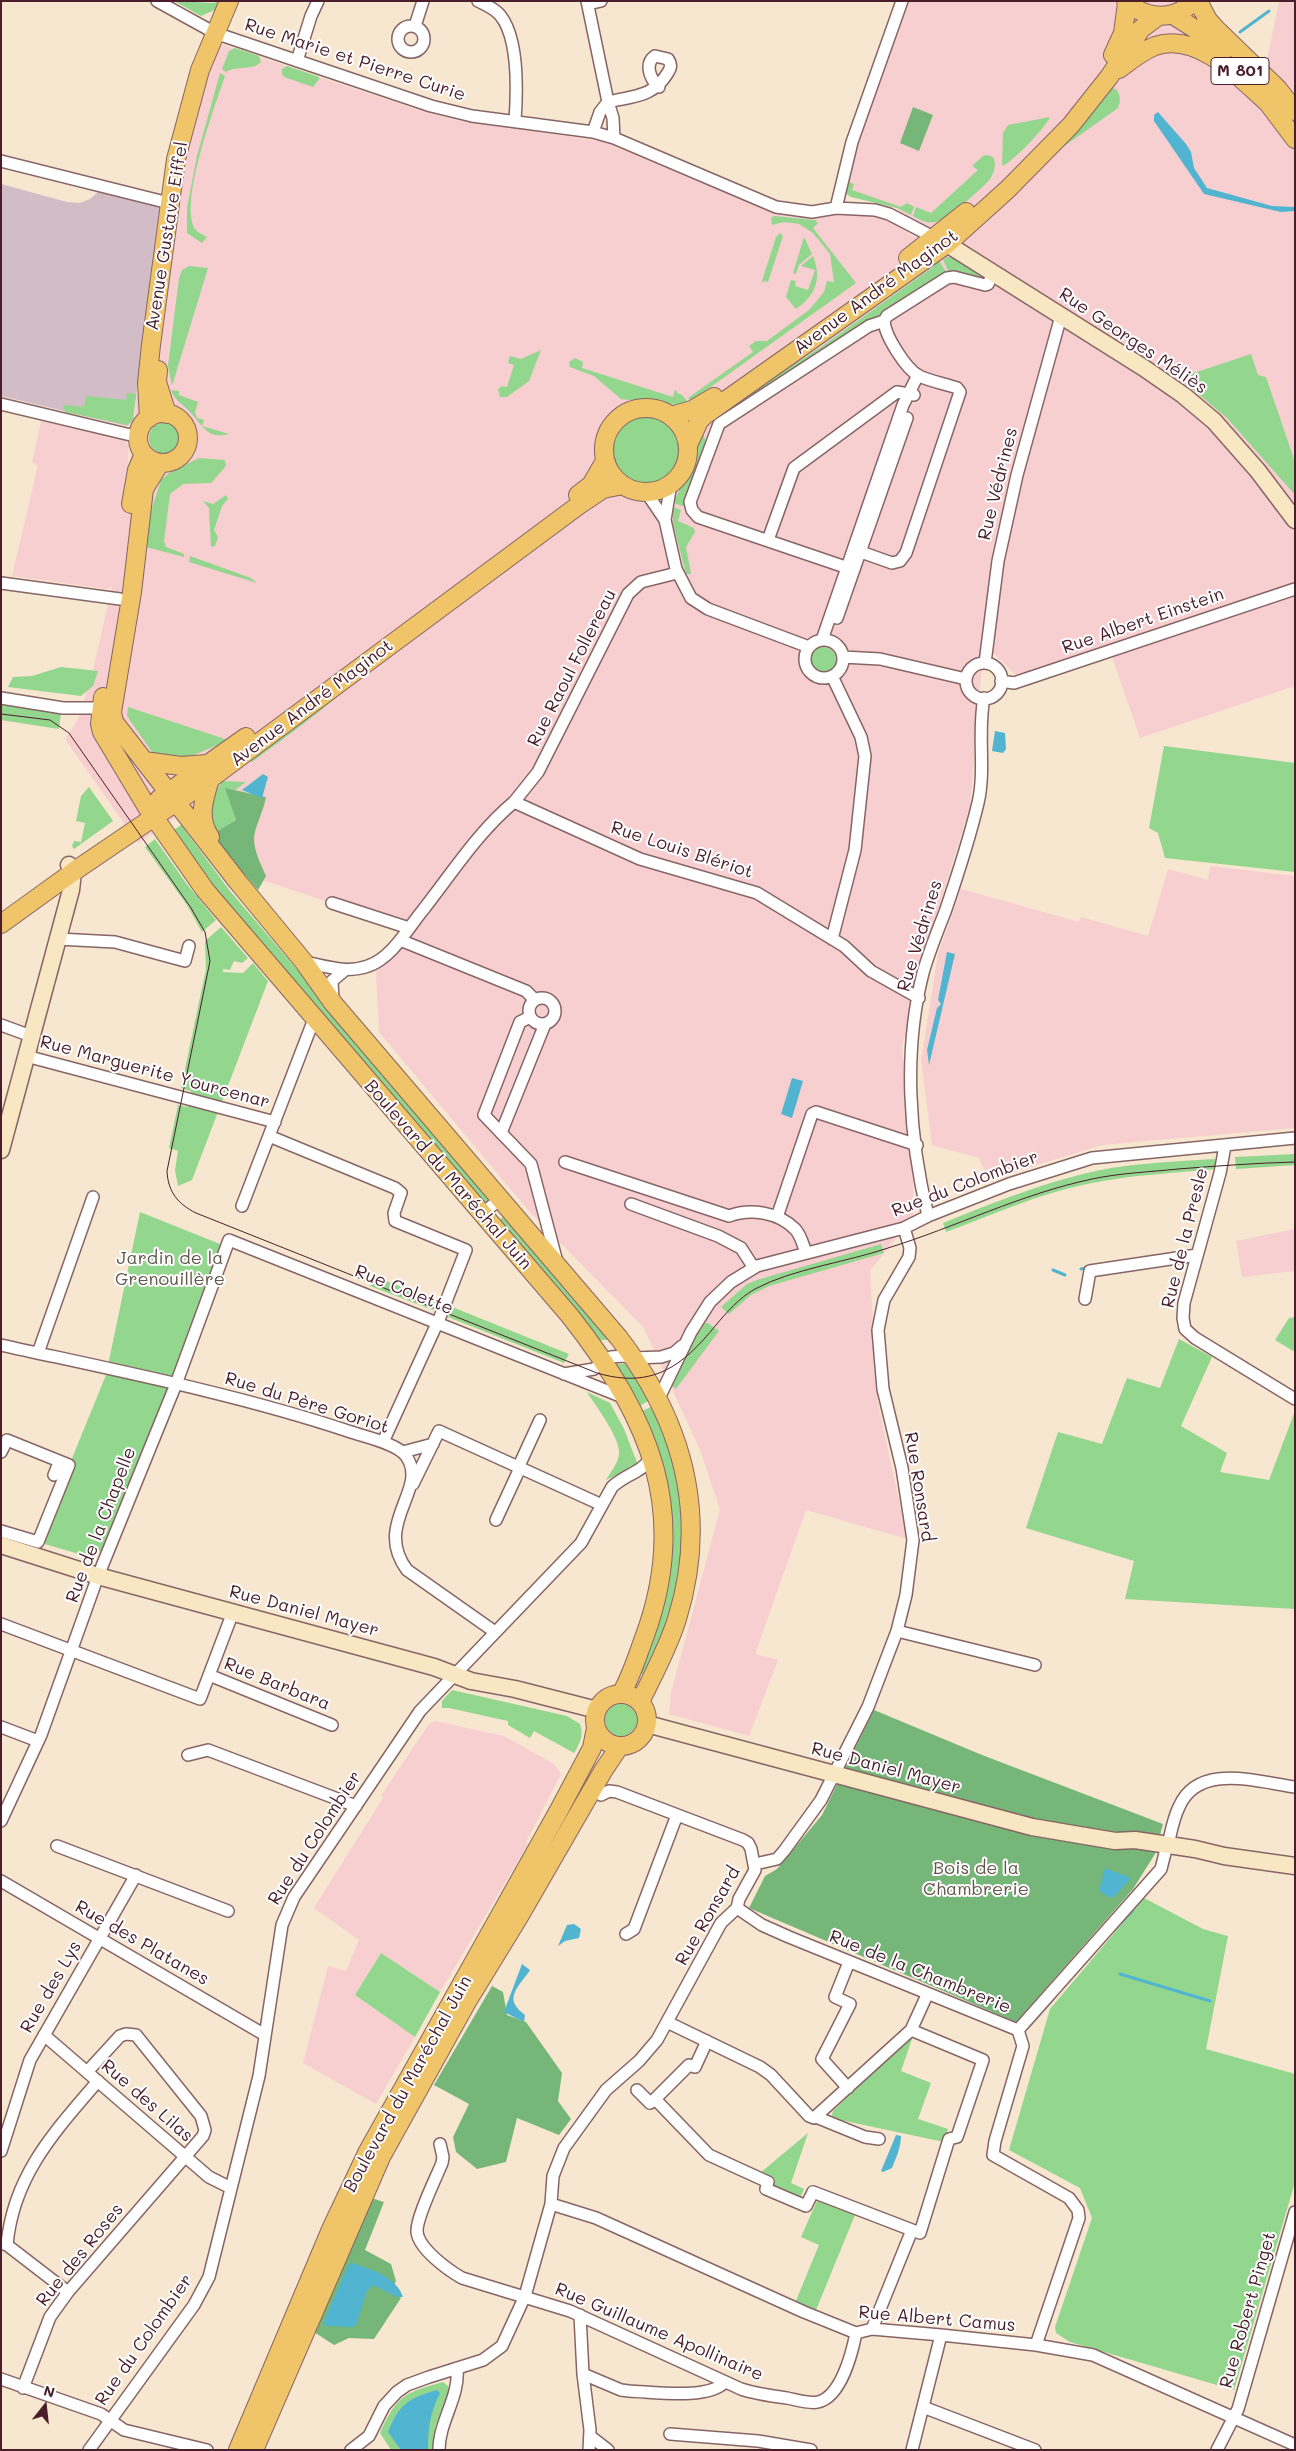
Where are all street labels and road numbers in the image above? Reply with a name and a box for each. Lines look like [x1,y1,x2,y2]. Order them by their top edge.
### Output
street label: Rue Marie et Pierre Curie [242,14,468,106]
road number: M 801 [1211,58,1269,84]
street label: Avenue Gustave Eiffel [141,140,193,332]
street label: Avenue André Maginot [790,225,962,359]
street label: Rue Georges Méliès [1055,283,1211,399]
street label: Rue Védrines [974,425,1022,543]
street label: Rue Albert Einstein [1059,583,1227,659]
street label: Rue Raoul Follereau [523,586,621,750]
street label: Avenue André Maginot [226,635,398,771]
street label: Rue Louis Blériot [608,817,756,883]
street label: Rue Védrines [893,878,947,994]
street label: Rue Marguerite Yourcenar [38,1031,272,1113]
street label: Boulevard du Maréchal Juin [360,1076,536,1274]
street label: Rue du Colombier [889,1146,1041,1222]
street label: Rue de la Presle [1157,1166,1213,1310]
street label: Rue Colette [352,1260,456,1320]
street label: Rue du Père Goriot [222,1368,392,1438]
street label: Rue Ronsard [900,1431,938,1543]
street label: Rue de la Chapelle [61,1444,141,1606]
street label: Rue Daniel Mayer [227,1581,381,1641]
street label: Rue Barbara [221,1653,333,1715]
street label: Rue Daniel Mayer [809,1738,963,1798]
street label: Rue du Colombier [264,1767,366,1909]
street label: Rue Ronsard [671,1863,745,1969]
street label: Rue des Platanes [71,1896,213,1990]
street label: Rue de la Chambrerie [826,1926,1014,2018]
street label: Rue des Lys [16,1937,86,2037]
street label: Boulevard du Maréchal Juin [339,1972,477,2196]
street label: Rue des Lilas [97,2055,197,2147]
street label: Rue des Roses [32,2199,128,2311]
street label: Rue Robert Pinget [1215,2229,1281,2391]
street label: Rue du Colombier [91,2270,197,2410]
street label: Rue Guillaume Apollinaire [552,2278,766,2386]
street label: Rue Albert Camus [858,2301,1016,2337]

